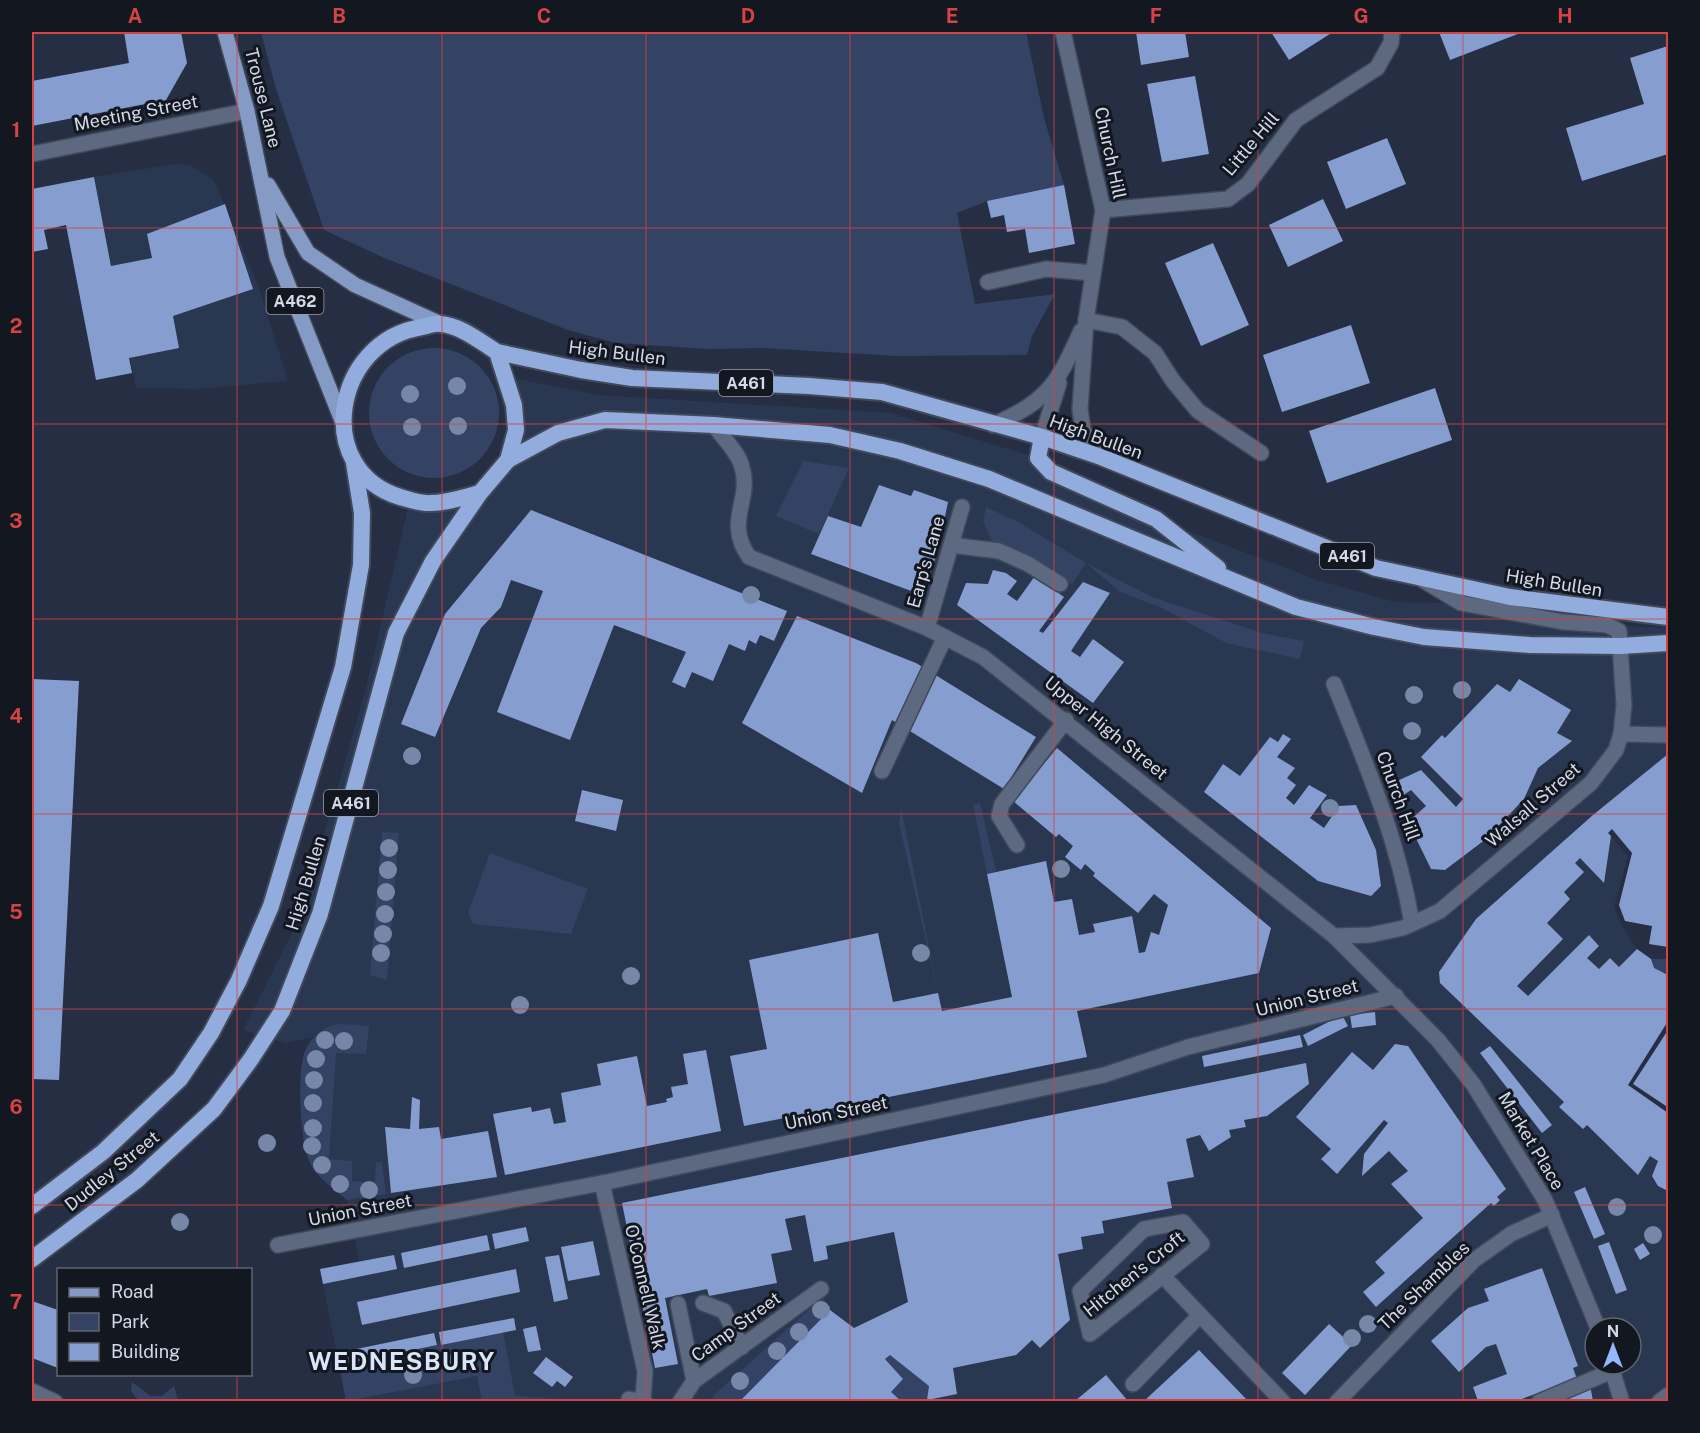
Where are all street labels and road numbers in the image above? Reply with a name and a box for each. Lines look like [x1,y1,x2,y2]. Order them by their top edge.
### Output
street label: Trouse Lane [241,46,286,150]
street label: Meeting Street [72,90,200,135]
street label: Church Hill [1090,105,1130,201]
street label: Little Hill [1218,108,1283,180]
road number: A462 [266,288,324,314]
street label: High Bullen [567,336,667,369]
road number: A461 [719,370,773,396]
street label: High Bullen [1047,410,1146,463]
street label: Earp's Lane [902,513,949,610]
road number: A461 [1320,543,1374,569]
street label: High Bullen [1504,565,1604,601]
street label: Upper High Street [1040,671,1172,784]
street label: Church Hill [1373,748,1424,843]
street label: Walsall Street [1481,758,1584,851]
road number: A461 [324,790,378,816]
street label: High Bullen [281,833,330,933]
street label: Union Street [1253,975,1360,1020]
street label: Market Place [1494,1088,1569,1193]
street label: Union Street [782,1091,889,1134]
street label: Dudley Street [60,1126,163,1215]
street label: Union Street [306,1189,413,1230]
street label: O'Connell Walk [621,1222,670,1351]
street label: Hitchen's Croft [1079,1226,1188,1321]
street label: The Shambles [1374,1237,1474,1334]
street label: Camp Street [687,1287,784,1366]

